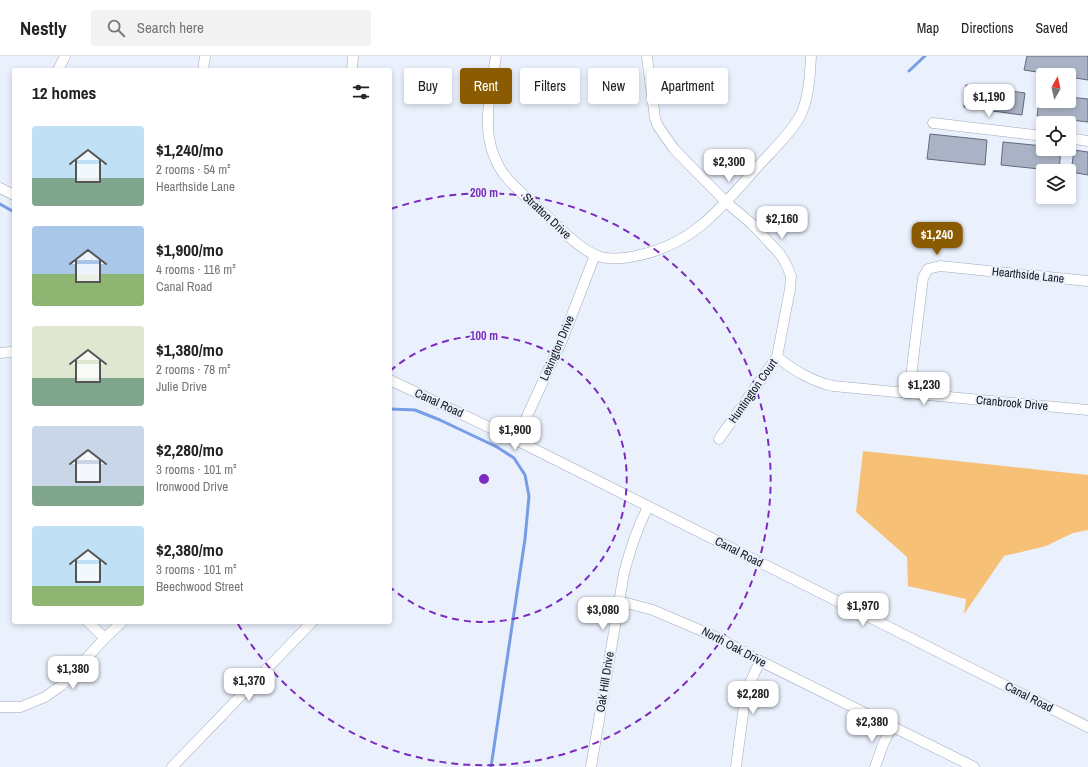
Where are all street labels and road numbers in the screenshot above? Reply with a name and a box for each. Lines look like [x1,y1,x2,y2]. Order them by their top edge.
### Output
street label: Stratton Drive [519,189,575,243]
street label: Hearthside Lane [991,263,1065,287]
street label: Lexington Drive [536,313,578,383]
street label: Huntington Court [725,356,781,426]
street label: Canal Road [412,385,466,421]
street label: Cranbrook Drive [975,392,1049,414]
street label: Canal Road [712,533,766,571]
street label: North Oak Drive [699,623,769,671]
street label: Oak Hill Drive [592,651,618,713]
street label: Canal Road [1002,678,1056,716]

